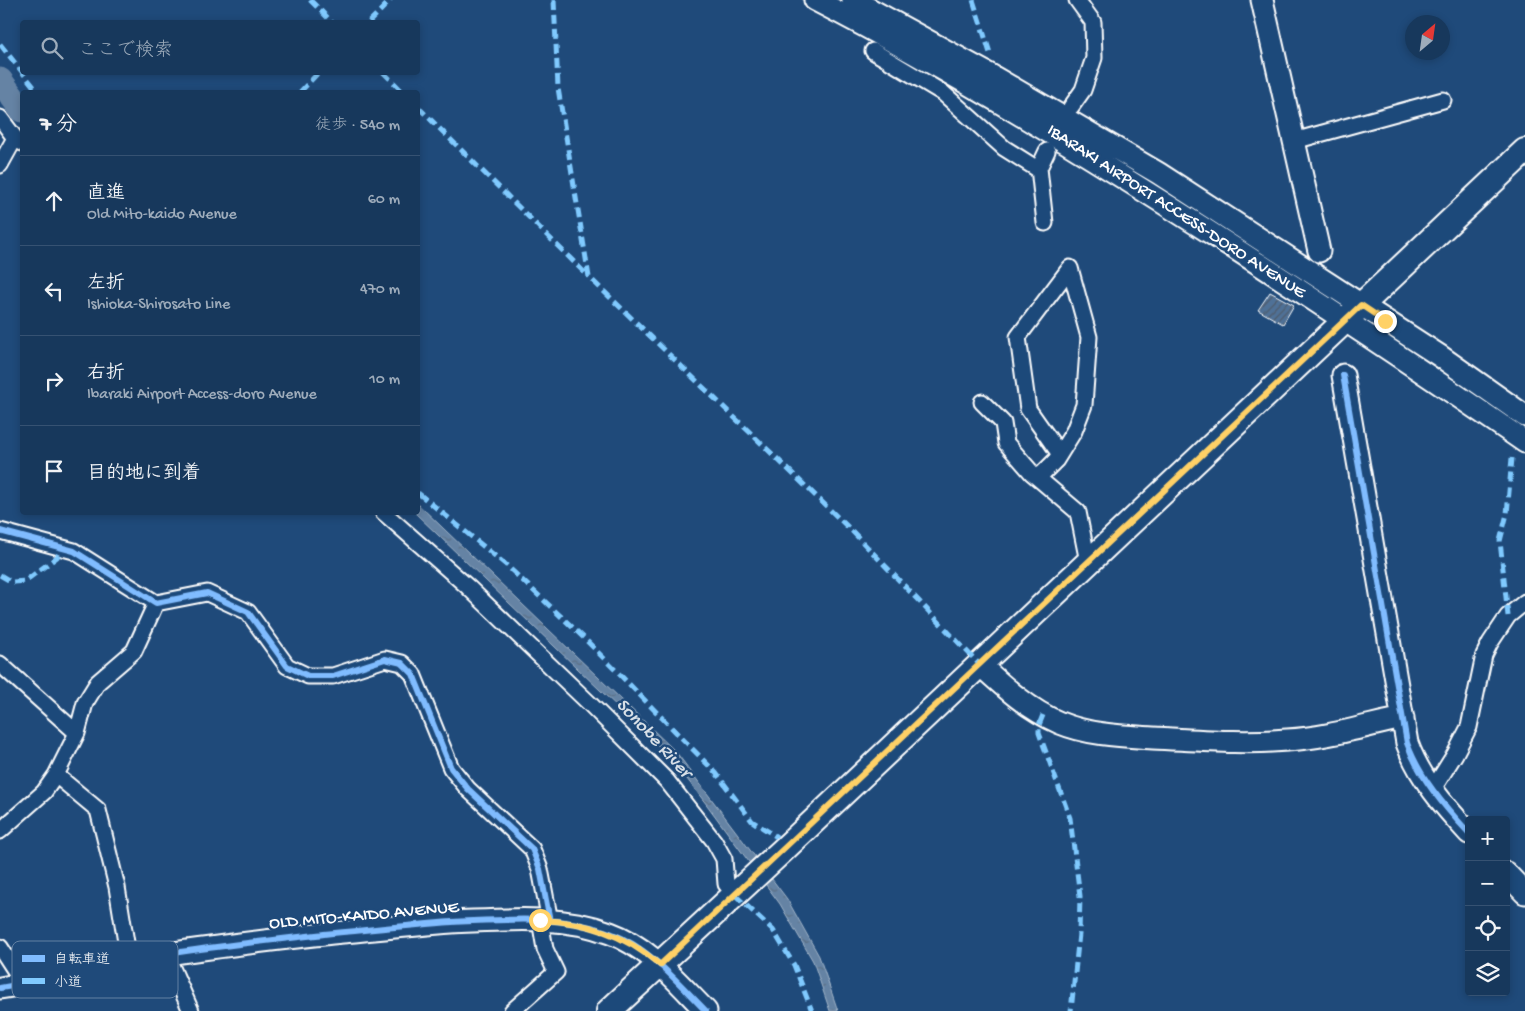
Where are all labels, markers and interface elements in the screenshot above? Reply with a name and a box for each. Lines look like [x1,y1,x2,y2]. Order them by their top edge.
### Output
north arrow [1405,15,1450,60]
search box [20,20,420,75]
icon: search [38,34,66,62]
text: ここで検索 [78,40,173,63]
text: 7 分 [40,114,77,139]
text: 徒歩 · 540 m [315,117,400,136]
street label: IBARAKI AIRPORT ACCESS-DORO AVENUE [1043,120,1310,304]
text: 直進 [87,183,125,206]
icon: ahead [40,187,68,215]
text: 60 m [368,191,400,210]
text: Old Mito-kaido Avenue [87,206,237,225]
text: 左折 [87,273,125,296]
icon: left [40,277,68,305]
text: 470 m [360,281,400,300]
text: Ishioka-Shirosato Line [87,296,230,315]
route end [1374,310,1397,333]
text: 右折 [87,363,125,386]
icon: right [40,367,68,395]
text: 10 m [369,371,400,390]
text: Ibaraki Airport Access-doro Avenue [87,386,317,405]
icon: arrive [40,457,68,485]
text: 目的地に到着 [87,463,201,486]
water label: Sonobe River [610,694,699,787]
map controls [1465,816,1510,996]
button: + [1465,816,1510,861]
button: − [1465,861,1510,906]
street label: OLD MITO-KAIDO AVENUE [268,897,461,935]
button: locate [1465,906,1510,951]
route start [529,909,552,932]
legend [12,941,178,998]
button: layers [1465,951,1510,996]
text: 自転車道 [54,952,110,969]
text: 小道 [54,975,82,992]

